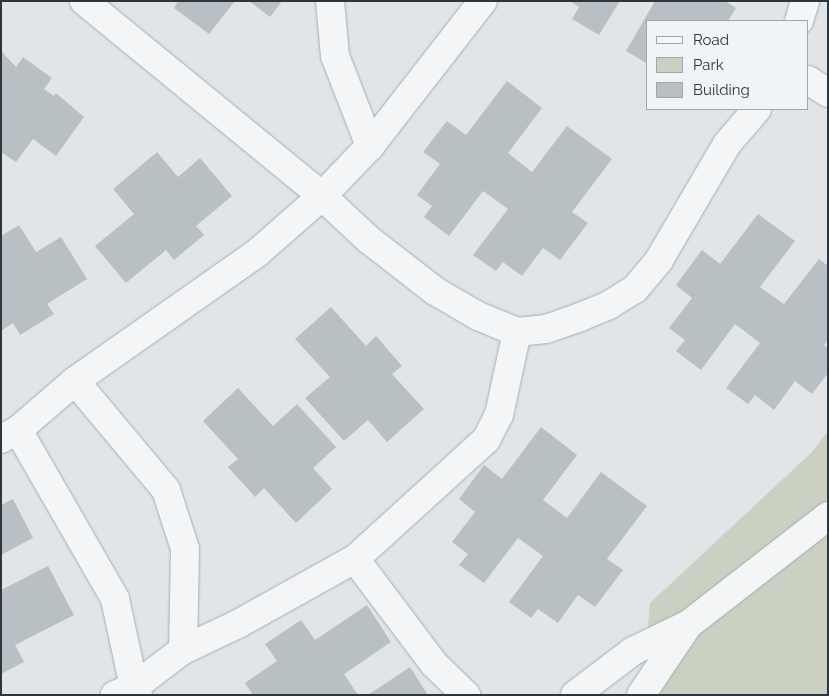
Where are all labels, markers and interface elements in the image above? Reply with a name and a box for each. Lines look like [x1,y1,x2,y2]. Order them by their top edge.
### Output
legend [646,20,809,110]
text: Road [693,31,729,49]
text: Park [693,56,724,74]
text: Building [693,81,750,99]

